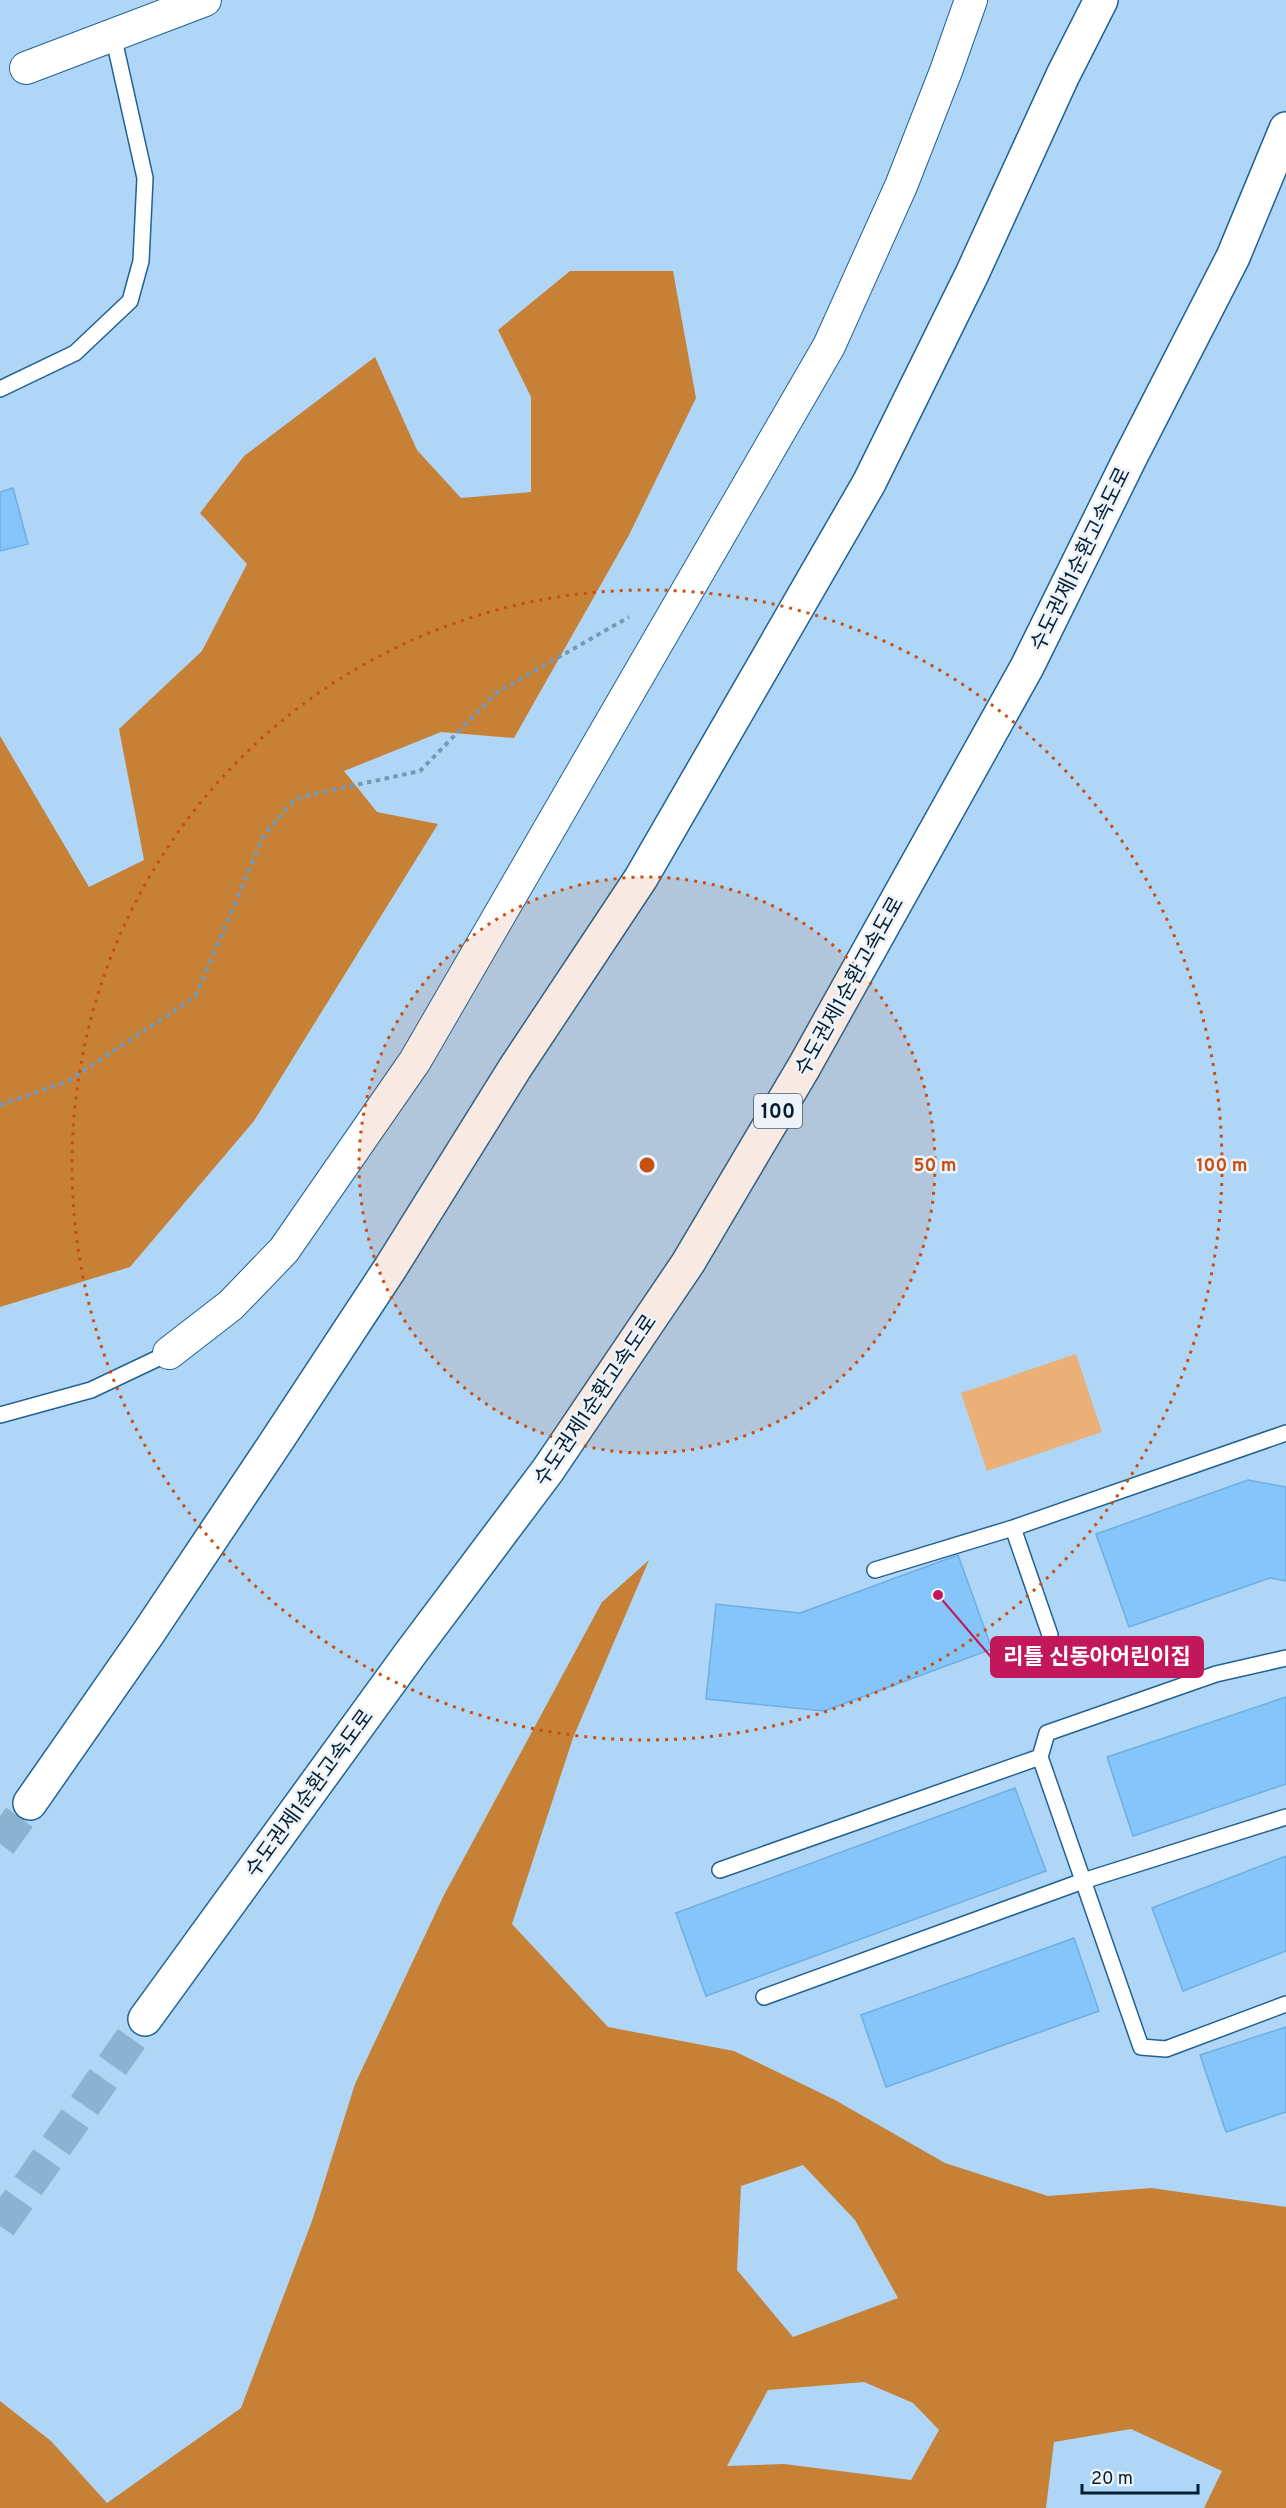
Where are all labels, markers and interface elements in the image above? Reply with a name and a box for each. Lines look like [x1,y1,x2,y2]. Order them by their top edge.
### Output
street label: 수도권제1순환고속도로 [1025,463,1138,656]
street label: 수도권제1순환고속도로 [790,892,911,1081]
road number: 100 [754,1094,802,1128]
centre of rings [637,1155,657,1175]
text: 50 m [913,1155,957,1178]
text: 100 m [1196,1155,1248,1178]
street label: 수도권제1순환고속도로 [529,1310,664,1492]
callout: 리틀 신동아어린이집 [991,1637,1203,1677]
text: 리틀 신동아어린이집 [1003,1645,1191,1672]
street label: 수도권제1순환고속도로 [240,1705,380,1883]
scale bar [1082,2457,1198,2495]
text: 20 m [1091,2468,1133,2491]

